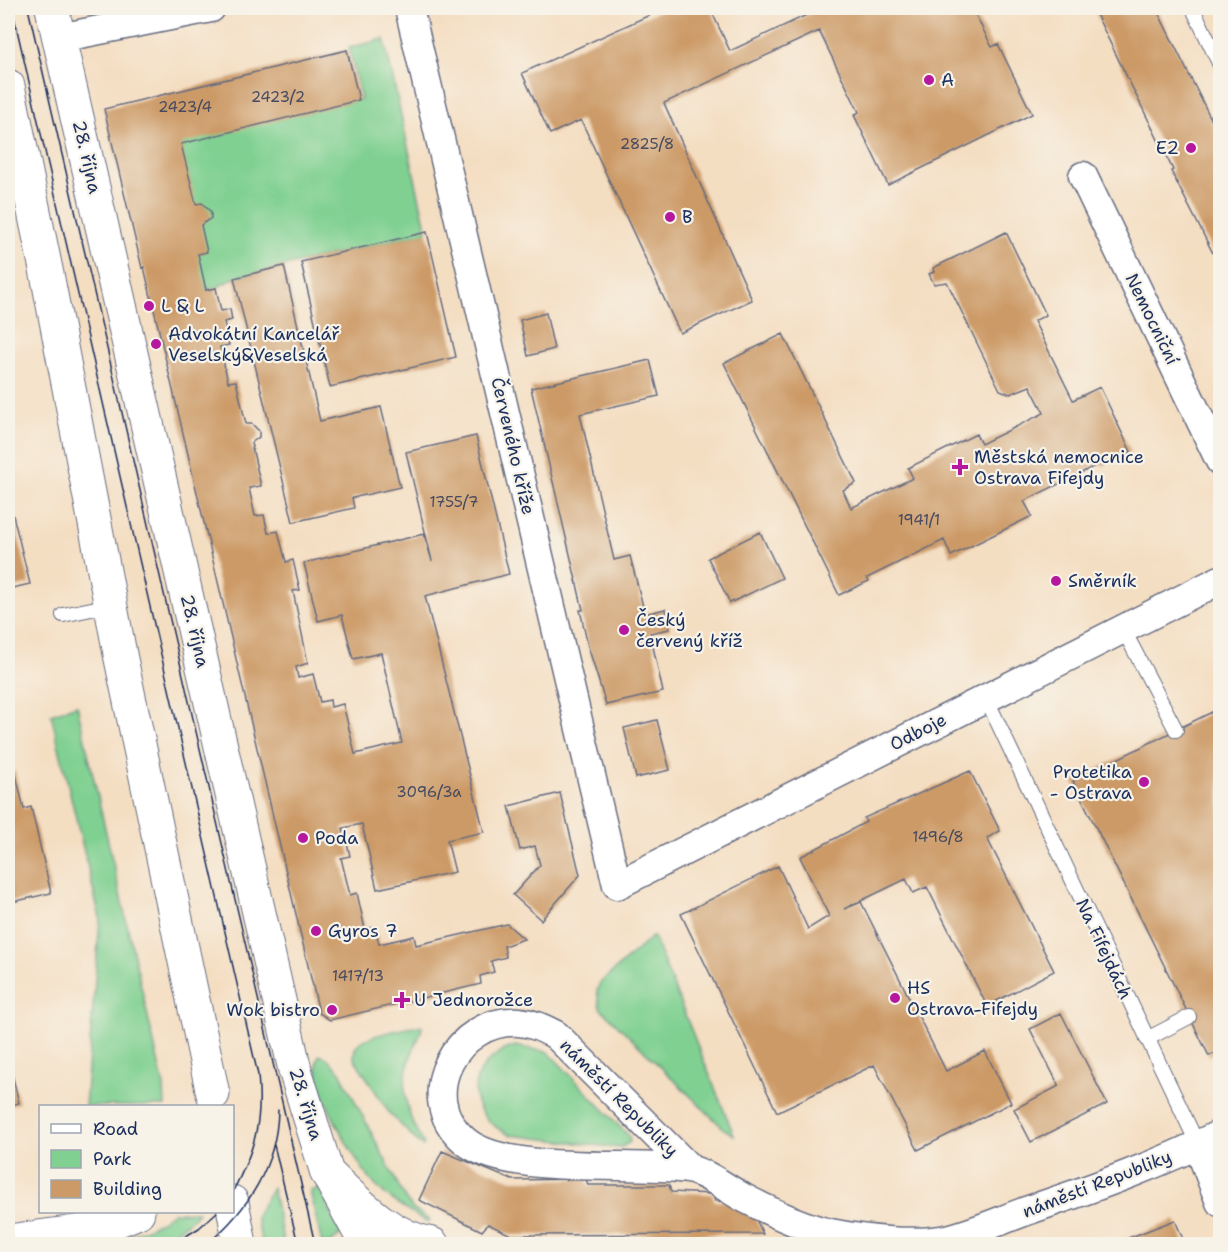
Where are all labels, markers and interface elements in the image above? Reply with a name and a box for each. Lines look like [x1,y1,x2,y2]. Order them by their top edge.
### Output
place label: A [941,68,954,92]
marker: A [922,73,936,87]
house number: 2423/2 [251,87,305,107]
house number: 2423/4 [158,97,212,117]
street label: 28. října [67,118,107,196]
house number: 2825/8 [620,134,674,154]
place label: E2 [1156,136,1179,160]
marker: E2 [1184,141,1198,155]
place label: B [682,205,693,229]
marker: B [663,210,677,224]
street label: Nemocniční [1120,269,1184,369]
place label: L & L [161,294,204,318]
marker: L & L [142,299,156,313]
place label: Advokátní Kancelář Veselský&Veselská [168,322,340,367]
marker: Advokátní Kancelář Veselský&Veselská [149,337,163,351]
street label: Červeného kříže [486,375,540,517]
place label: Městská nemocnice Ostrava Fifejdy [974,445,1144,490]
marker: Městská nemocnice Ostrava Fifejdy [951,458,969,476]
house number: 1755/7 [430,492,478,512]
house number: 1941/1 [898,510,940,530]
place label: Směrník [1068,569,1137,593]
marker: Směrník [1049,574,1063,588]
street label: 28. října [175,592,215,670]
place label: Český červený kříž [636,608,743,653]
marker: Český červený kříž [617,623,631,637]
street label: Odboje [886,708,950,756]
place label: Protetika - Ostrava [1050,760,1132,805]
marker: Protetika - Ostrava [1137,775,1151,789]
house number: 3096/3a [396,782,462,802]
place label: Poda [315,826,358,850]
house number: 1496/8 [912,827,964,847]
marker: Poda [296,831,310,845]
street label: Na Fifejdách [1070,895,1138,1003]
place label: Gyros 7 [328,919,398,943]
marker: Gyros 7 [309,924,323,938]
house number: 1417/13 [332,966,384,986]
place label: HS Ostrava-Fifejdy [907,976,1038,1021]
place label: U Jednorožce [414,988,533,1012]
marker: HS Ostrava-Fifejdy [888,991,902,1005]
marker: U Jednorožce [395,993,409,1007]
place label: Wok bistro [226,998,320,1022]
marker: Wok bistro [325,1003,339,1017]
street label: náměstí Republiky [555,1034,683,1162]
street label: 28. října [284,1065,328,1143]
legend [39,1105,234,1213]
text: Road [93,1117,138,1141]
street label: náměstí Republiky [1019,1144,1175,1224]
text: Park [93,1147,132,1171]
text: Building [93,1177,162,1201]

